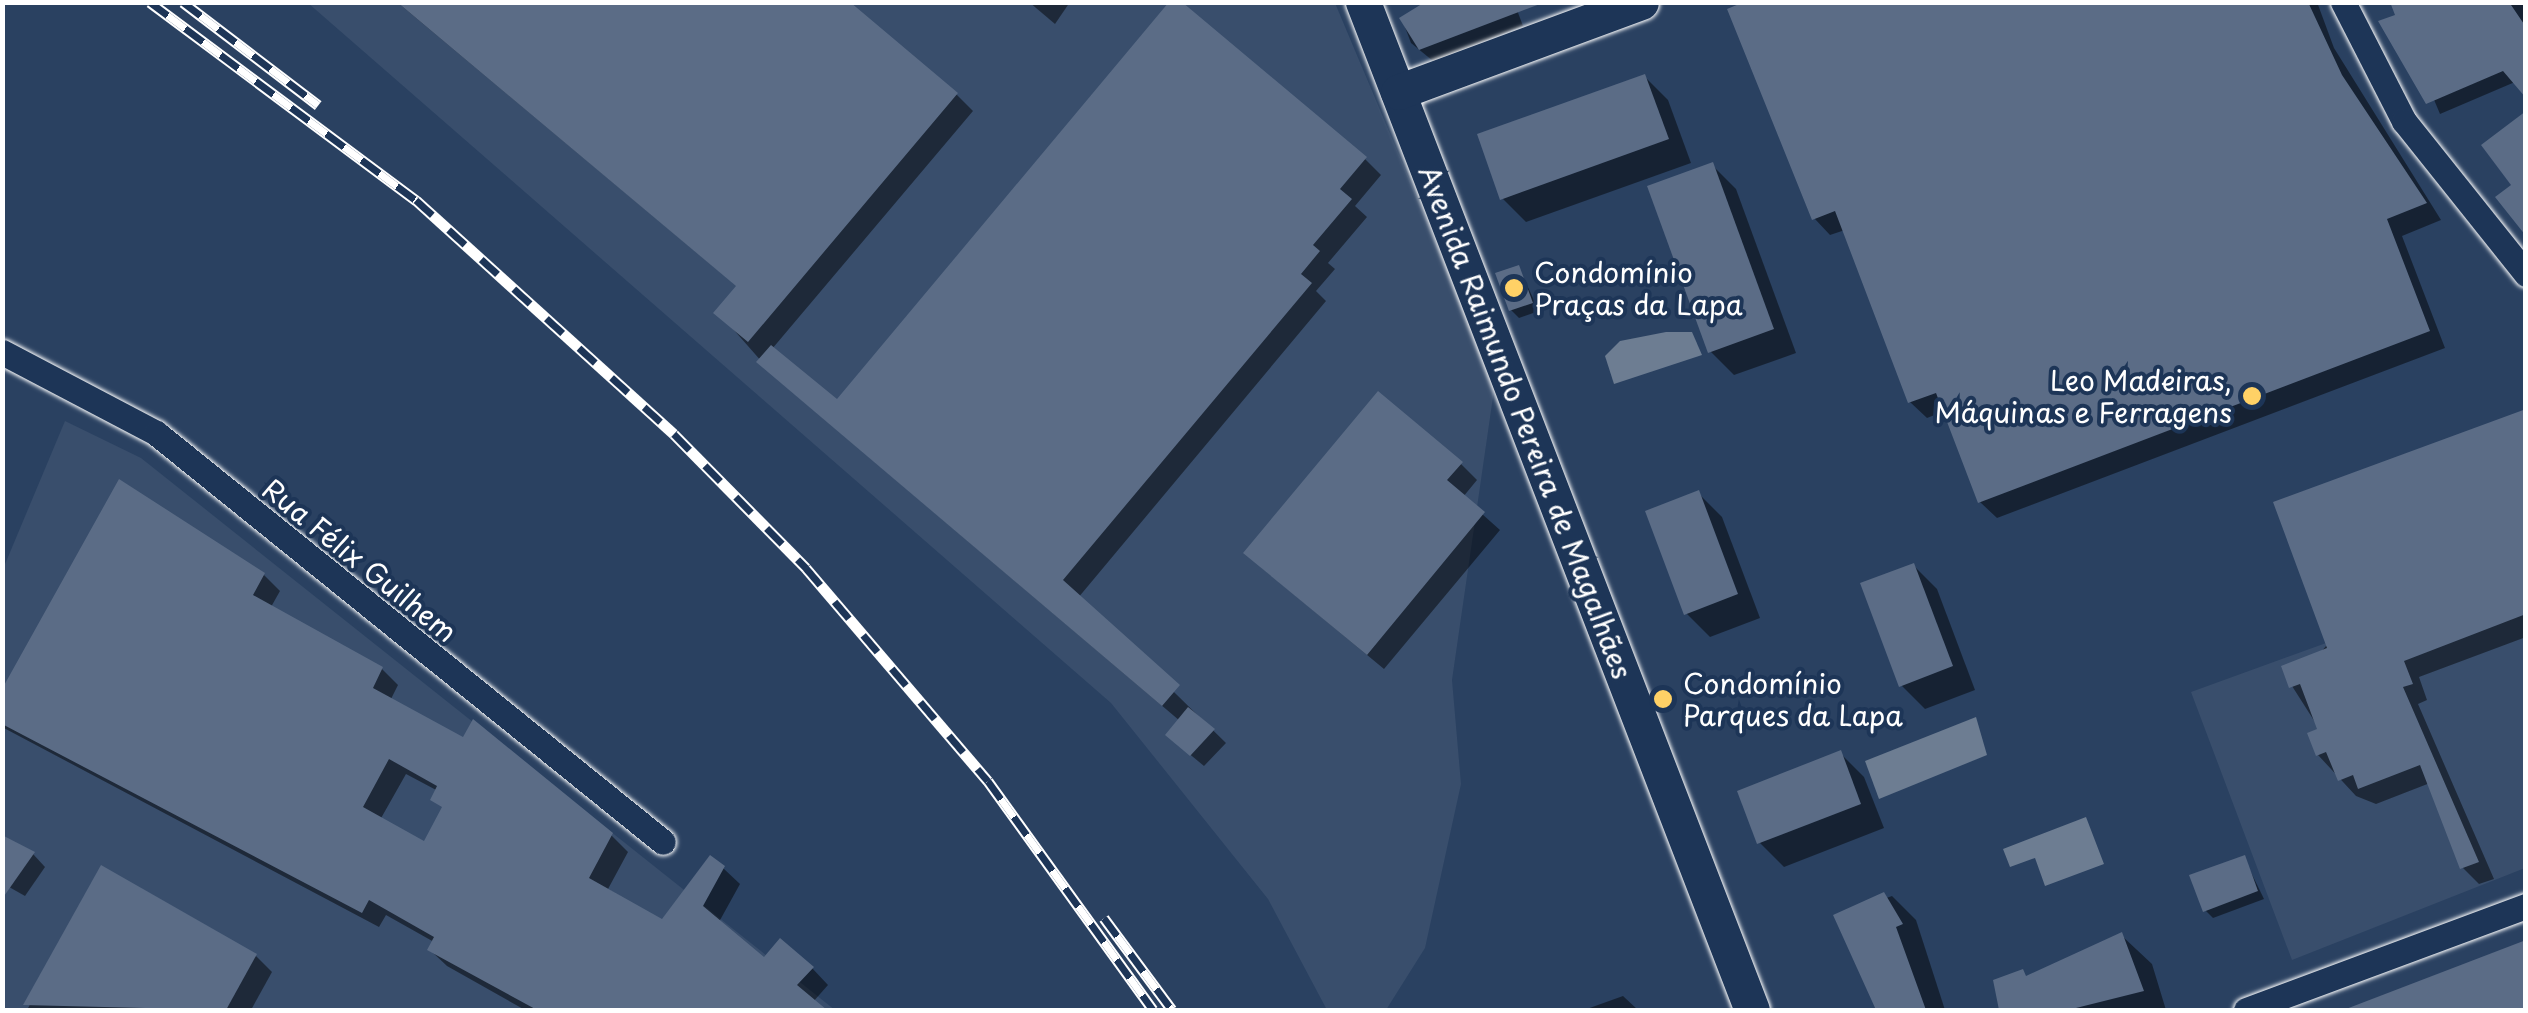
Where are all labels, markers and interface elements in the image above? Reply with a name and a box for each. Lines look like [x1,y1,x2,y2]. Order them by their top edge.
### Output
street label: Avenida Raimundo Pereira de Magalhães [1412,159,1640,685]
place label: Condomínio Praças da Lapa [1534,255,1742,321]
marker: Condomínio Praças da Lapa [1503,277,1525,299]
place label: Leo Madeiras, Máquinas e Ferragens [1935,363,2232,429]
marker: Leo Madeiras, Máquinas e Ferragens [2241,385,2263,407]
street label: Rua Félix Guilhem [255,471,465,649]
place label: Condomínio Parques da Lapa [1683,666,1906,732]
marker: Condomínio Parques da Lapa [1652,688,1674,710]

